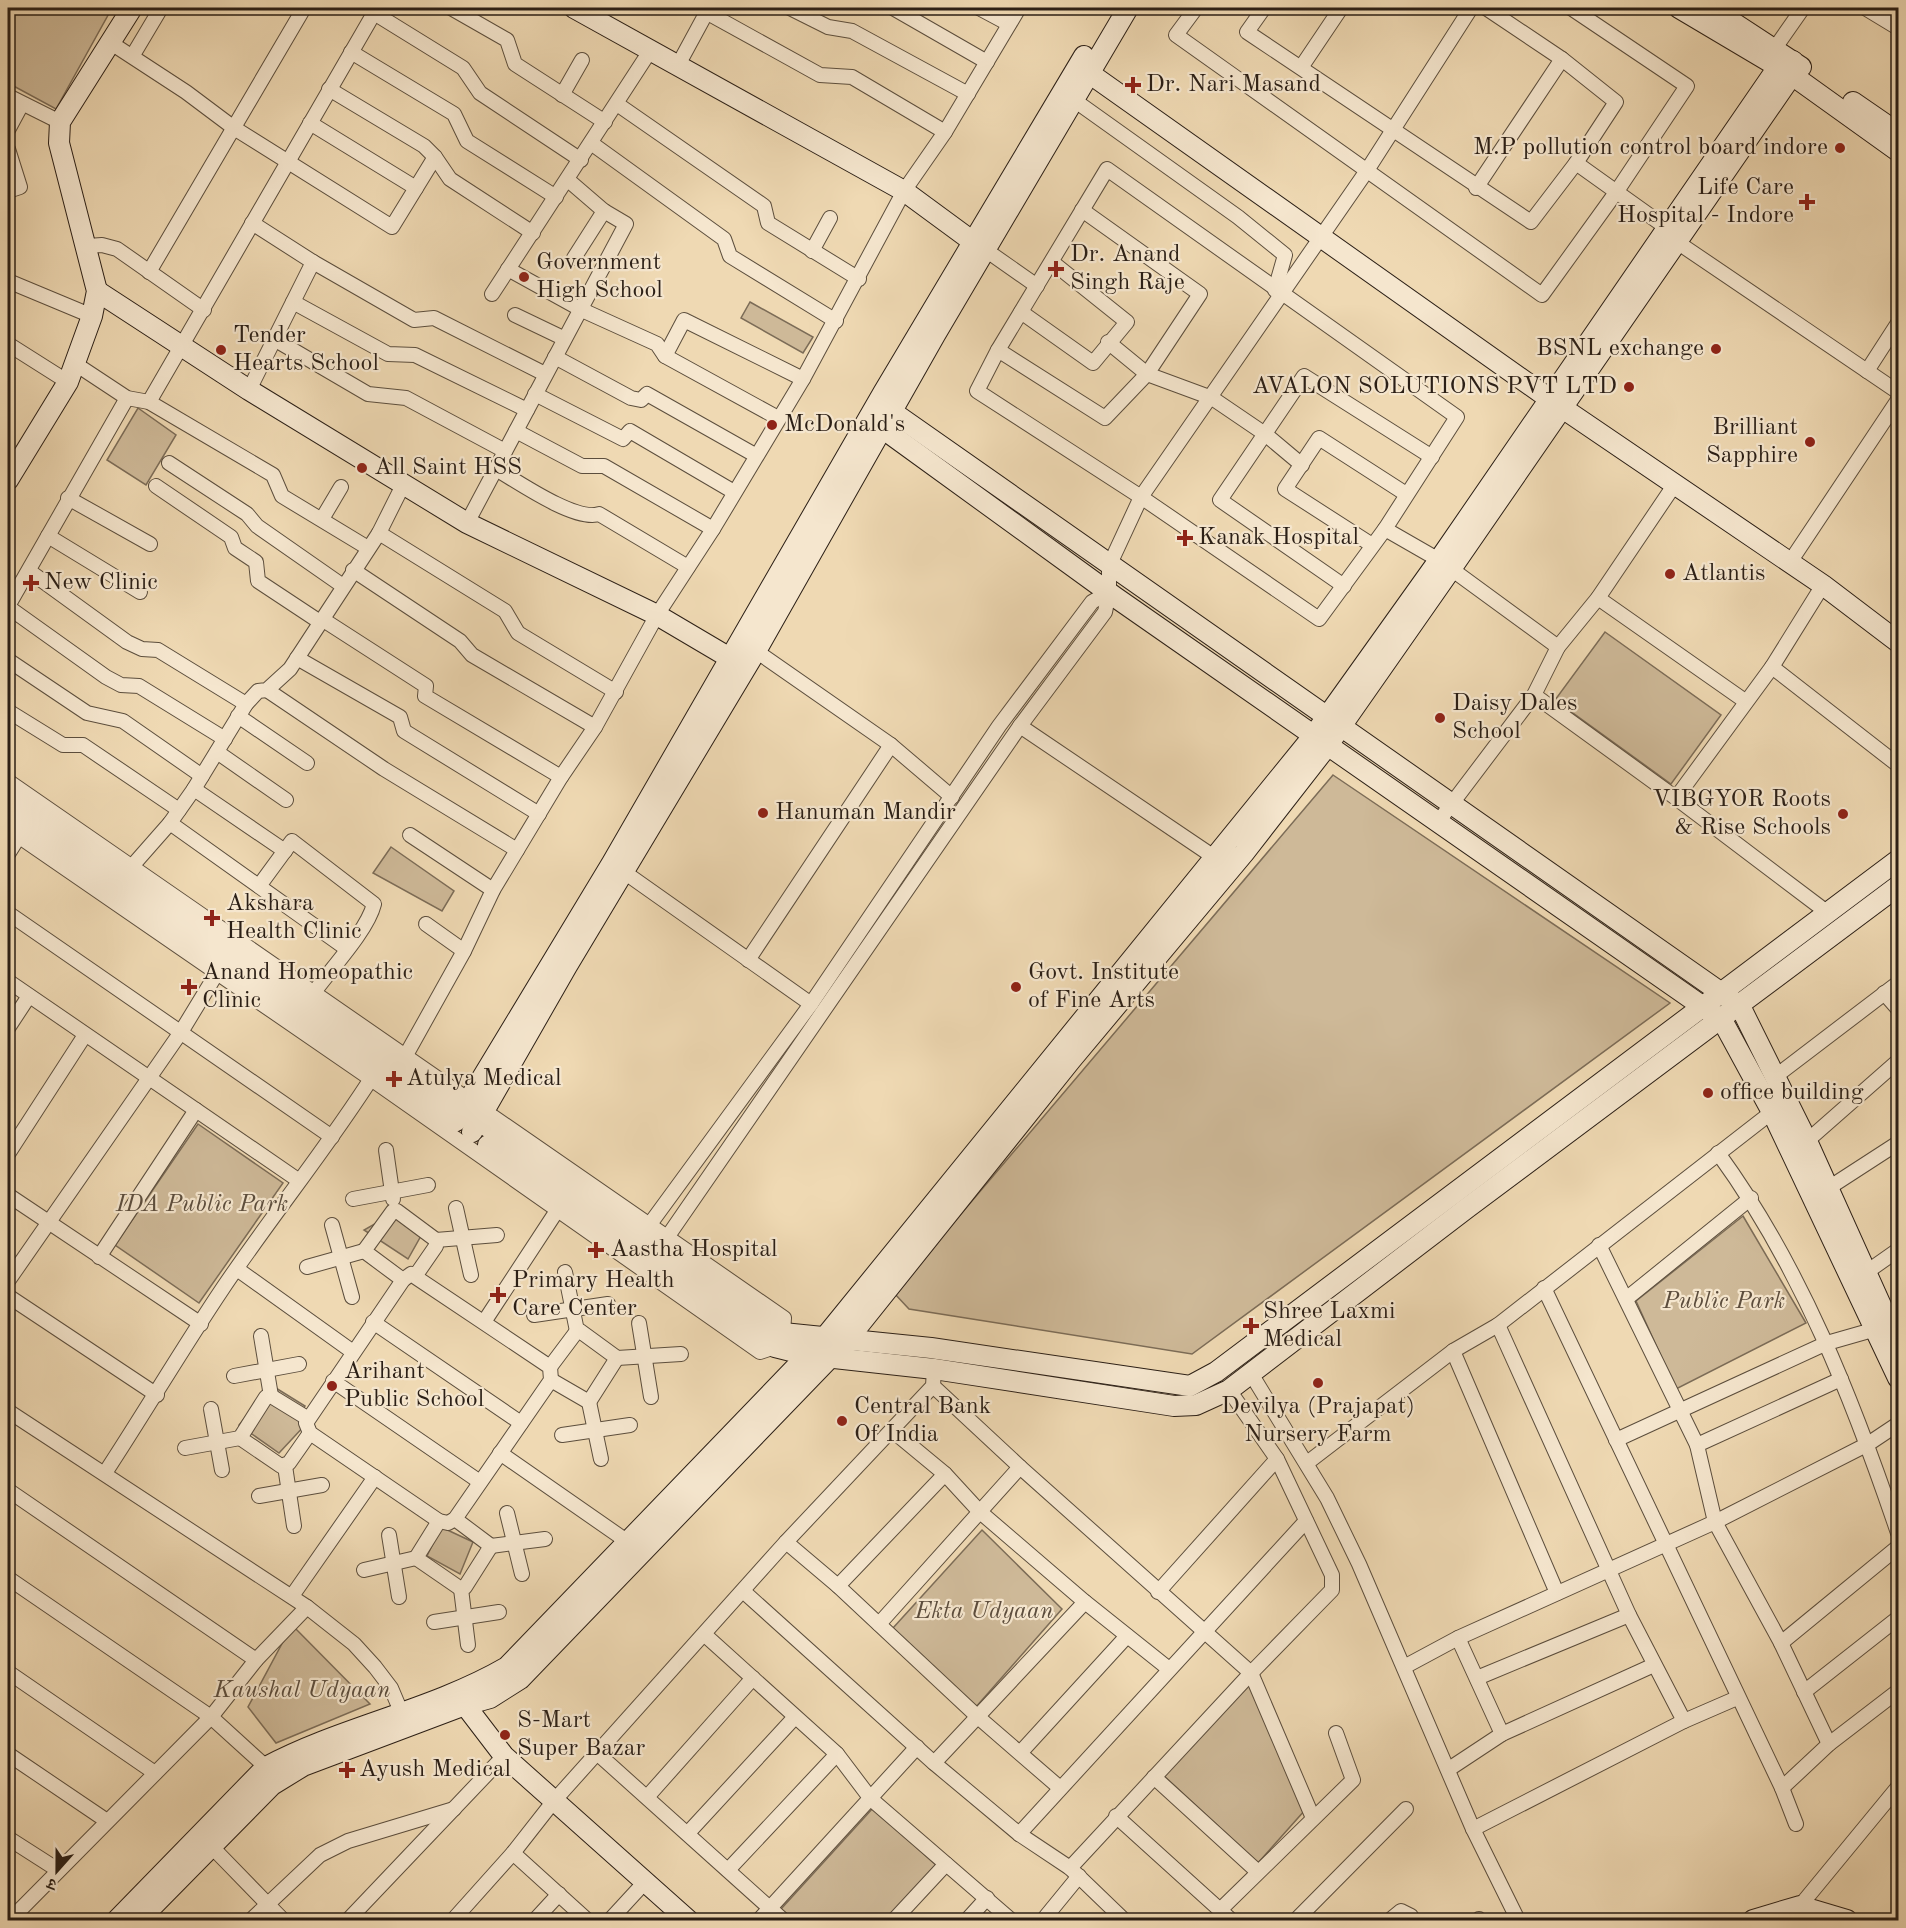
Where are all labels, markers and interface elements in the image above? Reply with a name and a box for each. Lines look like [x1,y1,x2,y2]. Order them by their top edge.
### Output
place label: Dr. Nari Masand [1146,73,1321,97]
marker: Dr. Nari Masand [1124,76,1142,94]
place label: M.P pollution control board indore [1473,136,1828,160]
marker: M.P pollution control board indore [1833,141,1847,155]
place label: Life Care Hospital - Indore [1617,176,1794,228]
marker: Life Care Hospital - Indore [1798,193,1816,211]
place label: Dr. Anand Singh Raje [1070,243,1185,295]
place label: Government High School [536,251,663,303]
marker: Dr. Anand Singh Raje [1047,260,1065,278]
marker: Government High School [517,270,531,284]
place label: Tender Hearts School [233,324,379,376]
place label: BSNL exchange [1536,337,1704,361]
marker: BSNL exchange [1709,342,1723,356]
marker: Tender Hearts School [214,343,228,357]
place label: AVALON SOLUTIONS PVT LTD [1252,375,1617,399]
marker: AVALON SOLUTIONS PVT LTD [1622,380,1636,394]
place label: McDonald's [784,413,905,437]
place label: Brilliant Sapphire [1706,416,1798,468]
marker: McDonald's [765,418,779,432]
marker: Brilliant Sapphire [1803,435,1817,449]
place label: All Saint HSS [374,456,522,480]
marker: All Saint HSS [355,461,369,475]
place label: Kanak Hospital [1198,526,1359,550]
marker: Kanak Hospital [1176,529,1194,547]
place label: Atlantis [1682,562,1765,586]
marker: Atlantis [1663,567,1677,581]
place label: New Clinic [44,571,158,595]
marker: New Clinic [22,574,40,592]
place label: Daisy Dales School [1452,692,1577,744]
marker: Daisy Dales School [1433,711,1447,725]
place label: VIBGYOR Roots & Rise Schools [1652,788,1831,840]
place label: Hanuman Mandir [775,801,956,825]
marker: Hanuman Mandir [756,806,770,820]
marker: VIBGYOR Roots & Rise Schools [1836,807,1850,821]
place label: Akshara Health Clinic [226,892,361,944]
marker: Akshara Health Clinic [203,909,221,927]
place label: Anand Homeopathic Clinic [202,961,413,1013]
place label: Govt. Institute of Fine Arts [1028,961,1179,1013]
marker: Anand Homeopathic Clinic [180,978,198,996]
marker: Govt. Institute of Fine Arts [1009,980,1023,994]
place label: Atulya Medical [406,1067,562,1091]
marker: Atulya Medical [387,1072,401,1086]
place label: office building [1720,1081,1864,1105]
marker: office building [1701,1086,1715,1100]
park label: IDA Public Park [115,1193,288,1217]
place label: Aastha Hospital [610,1238,778,1262]
marker: Aastha Hospital [587,1241,605,1259]
place label: Primary Health Care Center [512,1269,675,1321]
marker: Primary Health Care Center [489,1286,507,1304]
park label: Public Park [1662,1290,1785,1314]
place label: Shree Laxmi Medical [1263,1300,1396,1352]
marker: Shree Laxmi Medical [1244,1319,1258,1333]
place label: Arihant Public School [344,1360,484,1412]
marker: Devilya (Prajapat) Nursery Farm [1311,1376,1325,1390]
marker: Arihant Public School [325,1379,339,1393]
place label: Central Bank Of India [854,1395,991,1447]
place label: Devilya (Prajapat) Nursery Farm [1221,1395,1415,1447]
marker: Central Bank Of India [835,1414,849,1428]
park label: Ekta Udyaan [913,1600,1054,1624]
park label: Kaushal Udyaan [213,1679,391,1703]
place label: S-Mart Super Bazar [517,1709,646,1761]
marker: S-Mart Super Bazar [498,1728,512,1742]
place label: Ayush Medical [359,1758,511,1782]
marker: Ayush Medical [340,1763,354,1777]
north arrow [27,1841,87,1901]
text: उ [44,1874,60,1892]

